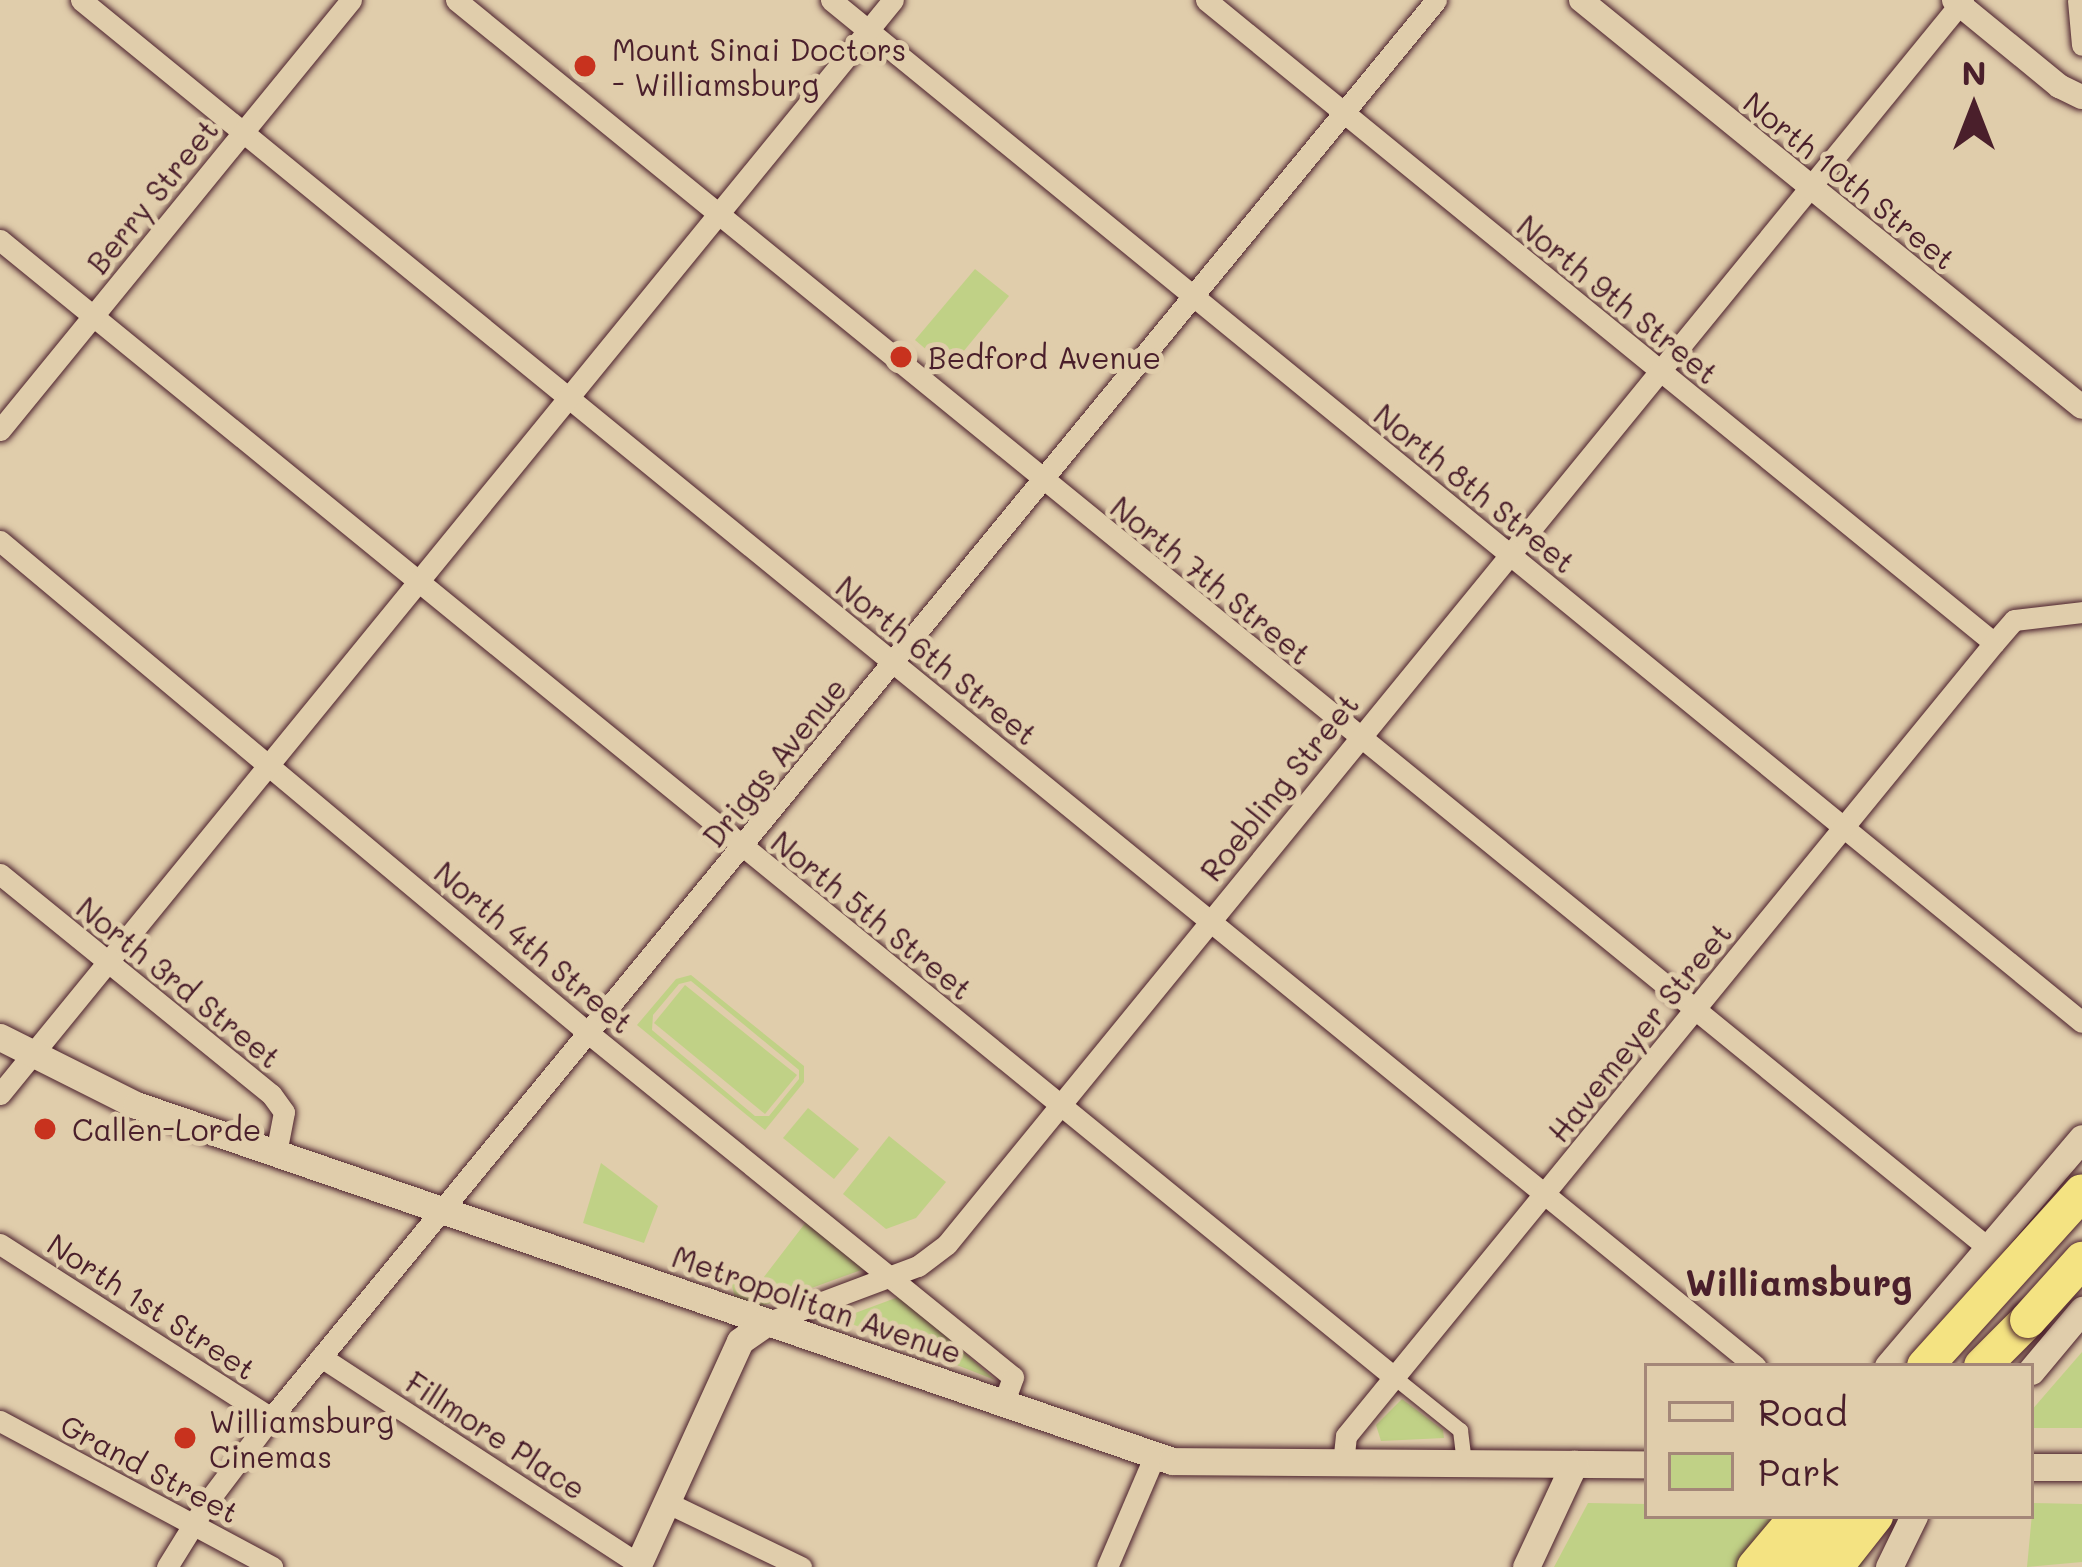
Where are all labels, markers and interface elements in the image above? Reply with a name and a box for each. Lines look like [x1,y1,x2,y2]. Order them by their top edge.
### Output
place label: Mount Sinai Doctors - Williamsburg [612,31,906,101]
north arrow [1914,48,2034,168]
marker: Mount Sinai Doctors - Williamsburg [569,50,601,82]
text: N [1961,50,1987,93]
street label: North 10th Street [1737,84,1963,276]
street label: Berry Street [79,112,225,280]
street label: North 9th Street [1510,207,1726,391]
place label: Bedford Avenue [928,339,1161,375]
marker: Bedford Avenue [885,341,917,373]
street label: North 8th Street [1367,396,1583,580]
street label: North 7th Street [1104,488,1318,672]
street label: North 6th Street [829,568,1045,752]
street label: Driggs Avenue [695,670,853,854]
street label: Roebling Street [1192,686,1366,888]
street label: North 5th Street [765,823,979,1007]
street label: North 4th Street [428,854,640,1040]
street label: North 3rd Street [70,889,288,1075]
street label: Havemeyer Street [1540,915,1738,1149]
place label: Callen-Lorde [72,1111,261,1147]
marker: Callen-Lorde [29,1113,61,1145]
street label: North 1st Street [41,1225,263,1387]
street label: Metropolitan Avenue [668,1238,966,1370]
district label: Williamsburg [1685,1260,1913,1304]
legend [1644,1363,2034,1519]
street label: Fillmore Place [400,1364,592,1506]
text: Road [1758,1388,1848,1435]
place label: Williamsburg Cinemas [209,1403,394,1474]
street label: Grand Street [55,1406,245,1530]
marker: Williamsburg Cinemas [172,1425,198,1451]
text: Park [1758,1448,1840,1495]

